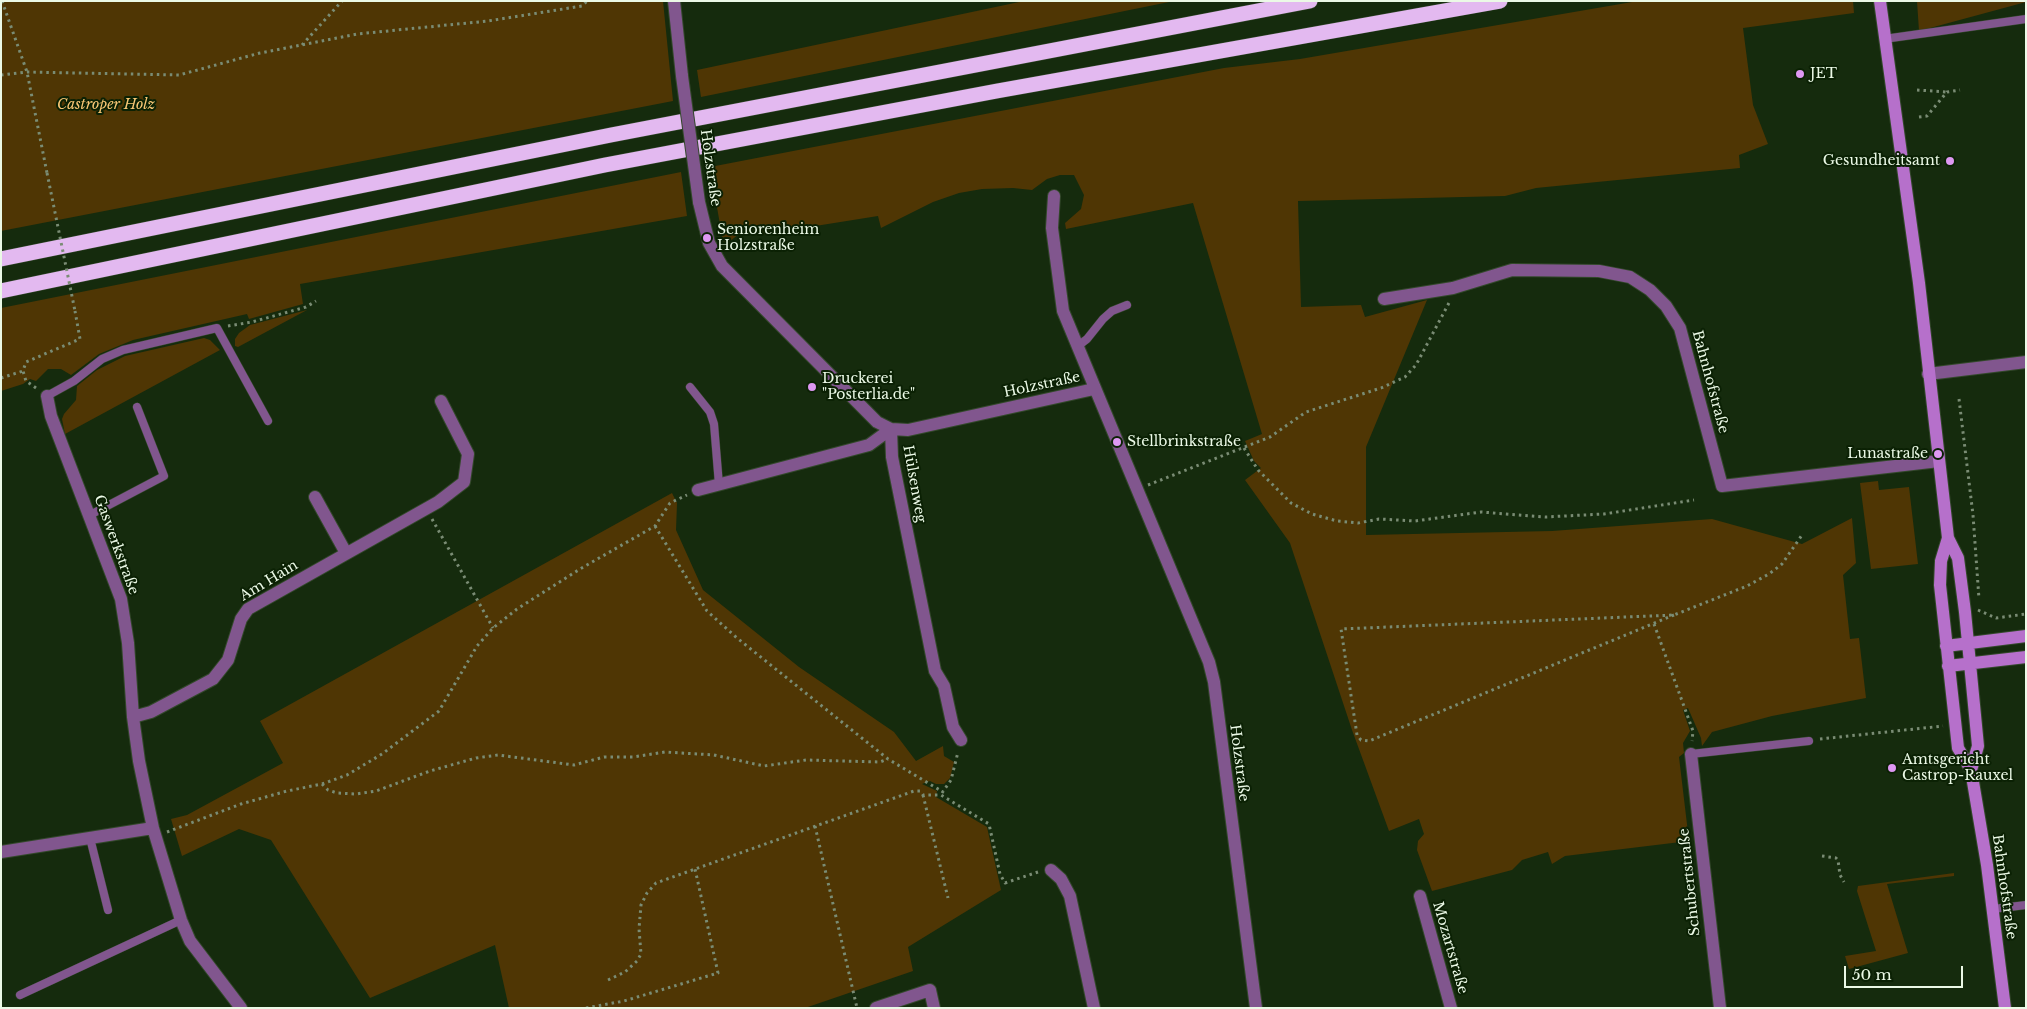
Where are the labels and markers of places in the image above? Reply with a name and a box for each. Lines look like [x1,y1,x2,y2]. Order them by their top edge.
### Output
place label: JET [1810,66,1837,82]
marker: JET [1794,68,1806,80]
place label: Gesundheitsamt [1823,153,1940,169]
marker: Gesundheitsamt [1944,155,1956,167]
place label: Seniorenheim Holzstraße [717,222,819,254]
marker: Seniorenheim Holzstraße [701,232,713,244]
place label: Druckerei "Posterlia.de" [822,371,915,404]
marker: Druckerei "Posterlia.de" [806,381,818,393]
place label: Stellbrinkstraße [1127,434,1241,450]
marker: Stellbrinkstraße [1111,436,1123,448]
place label: Lunastraße [1847,446,1928,462]
marker: Lunastraße [1932,448,1944,460]
place label: Amtsgericht Castrop-Rauxel [1902,752,2013,784]
marker: Amtsgericht Castrop-Rauxel [1886,762,1898,774]

